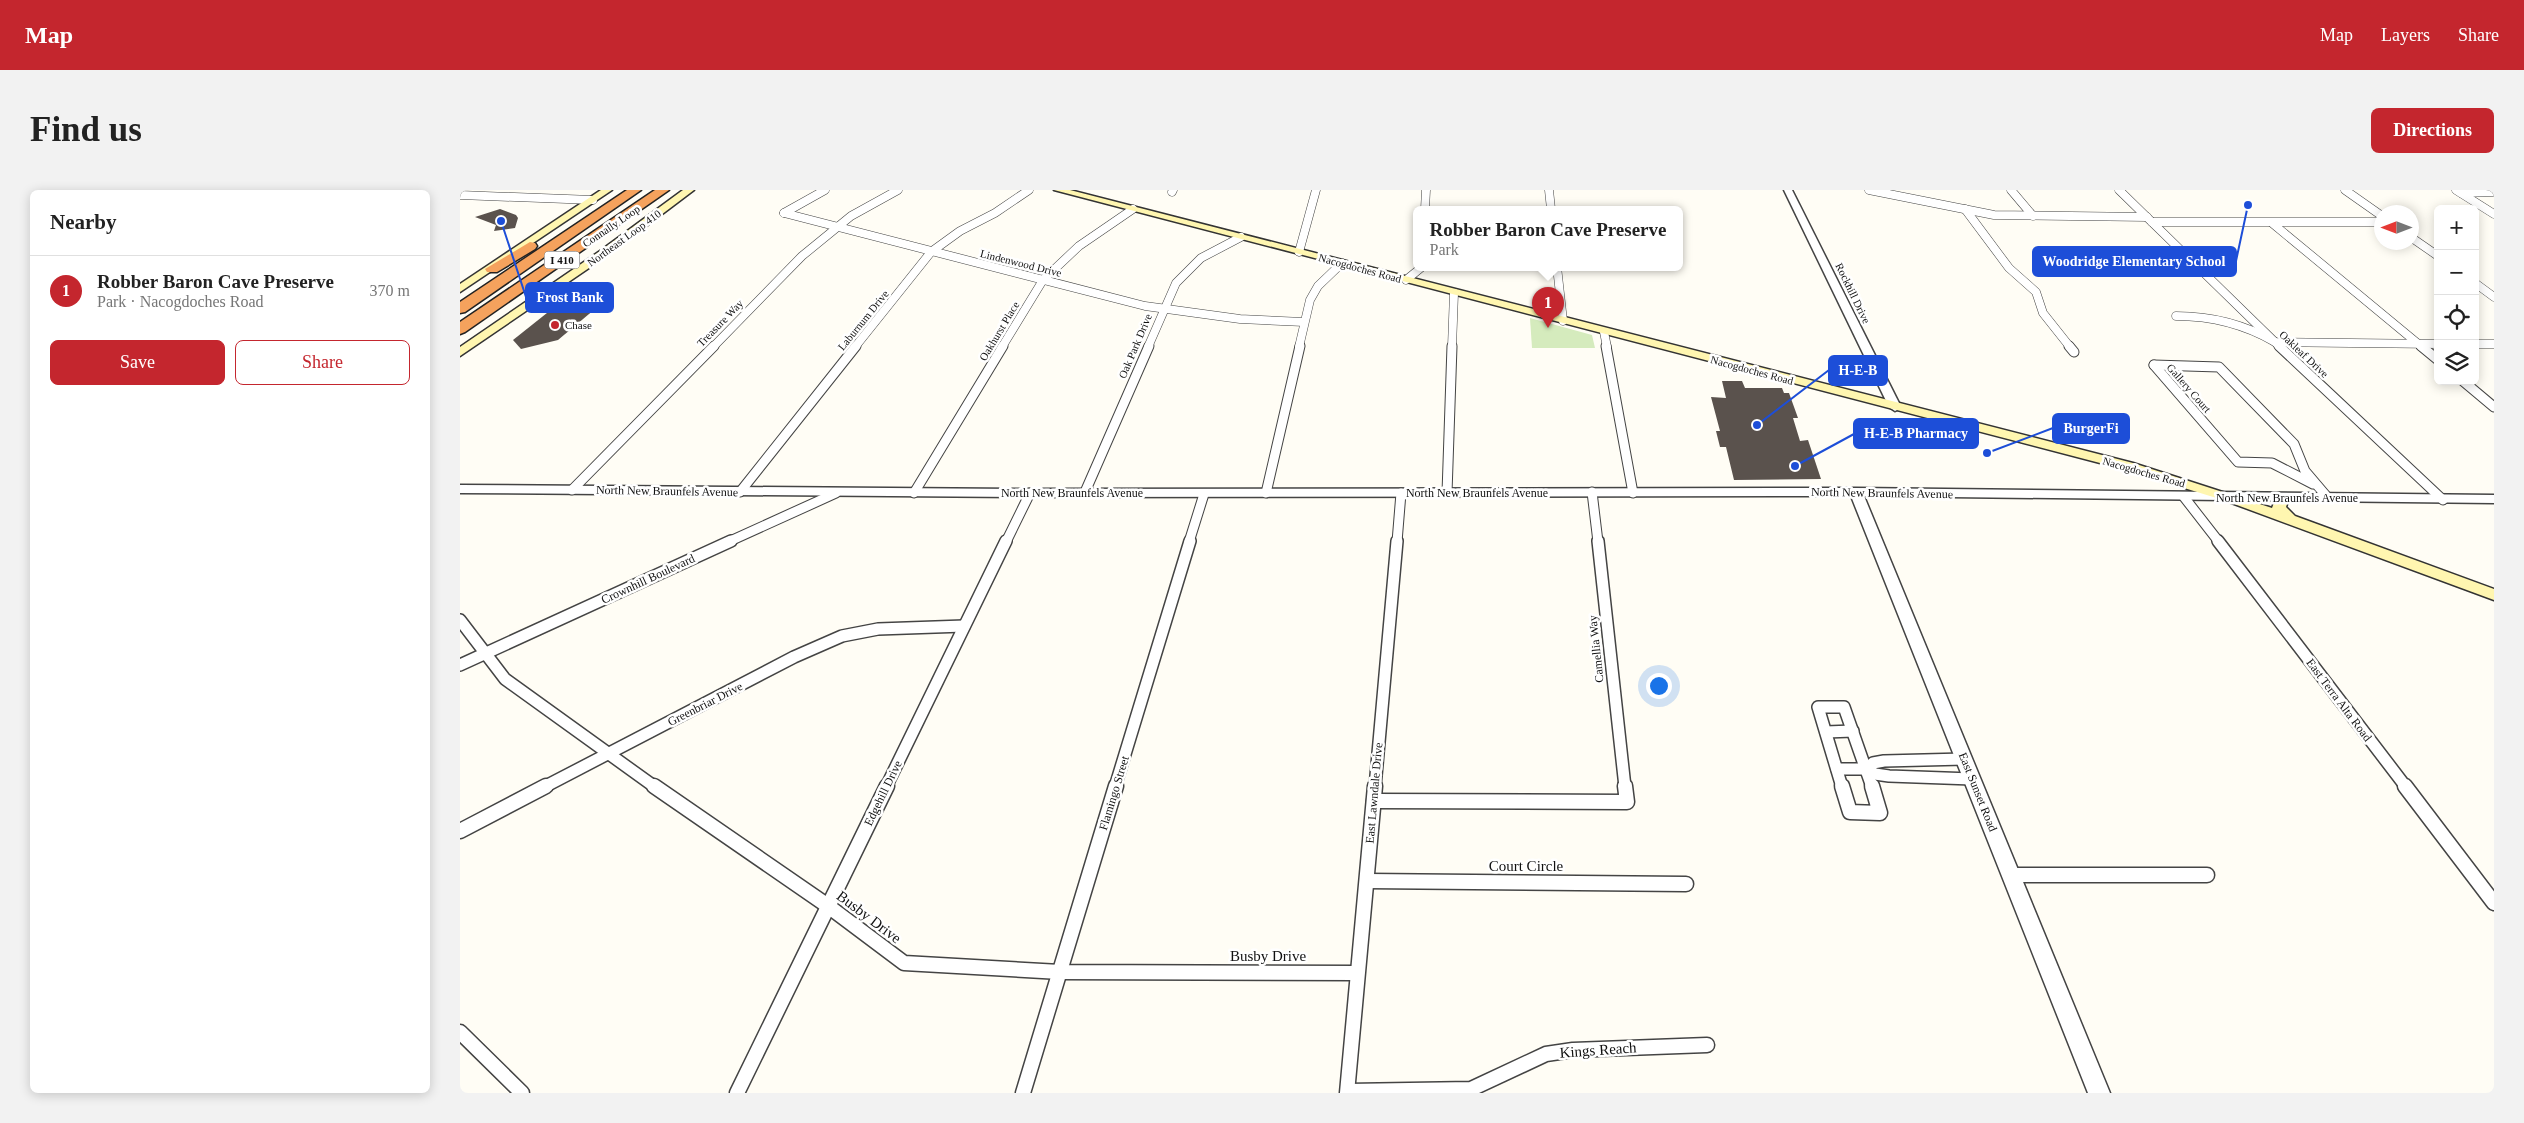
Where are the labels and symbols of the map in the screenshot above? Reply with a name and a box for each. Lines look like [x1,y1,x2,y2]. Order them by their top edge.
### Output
street label: Connally Loop [580,202,642,250]
north arrow [2374,205,2419,250]
street label: Northeast Loop 410 [585,207,664,269]
street label: Lindenwood Drive [979,247,1063,279]
callout: Woodridge Elementary School [2033,247,2236,276]
street label: Nacogdoches Road [1317,251,1403,285]
road number: I 410 [544,252,580,268]
text: Woodridge Elementary School [2043,254,2225,269]
street label: Rockhill Drive [1833,261,1873,325]
callout: Frost Bank [526,283,613,312]
pin: 1 [1532,287,1564,328]
street label: Laburnum Drive [835,288,891,352]
text: Frost Bank [536,290,604,305]
street label: Treasure Way [695,297,746,349]
street label: Oakhurst Place [977,299,1021,363]
street label: Oak Park Drive [1116,312,1154,380]
marker: Chase [549,319,561,331]
place label: Chase [565,319,592,331]
street label: Oakleaf Drive [2277,328,2331,380]
street label: Nacogdoches Road [1709,353,1795,387]
callout: H-E-B [1829,356,1887,385]
street label: Gallery Court [2165,361,2213,415]
text: H-E-B [1839,363,1877,378]
callout: BurgerFi [2053,414,2129,443]
callout: H-E-B Pharmacy [1854,419,1978,448]
text: BurgerFi [2063,421,2119,436]
text: H-E-B Pharmacy [1864,426,1968,441]
street label: Nacogdoches Road [2101,454,2187,490]
street label: North New Braunfels Avenue [596,483,738,499]
street label: North New Braunfels Avenue [1811,485,1953,501]
street label: North New Braunfels Avenue [1001,486,1143,500]
street label: North New Braunfels Avenue [1406,486,1548,500]
street label: North New Braunfels Avenue [2216,491,2358,505]
street label: Crownhill Boulevard [599,551,697,607]
street label: Camellia Way [1585,615,1607,683]
street label: East Terra Alta Road [2303,656,2375,744]
your location [1646,673,1672,699]
street label: Greenbriar Drive [665,679,745,729]
street label: East Lawndale Drive [1363,742,1385,844]
street label: East Sunset Road [1956,750,2000,834]
street label: Flamingo Street [1096,754,1132,832]
street label: Edgehill Drive [861,758,905,828]
street label: Court Circle [1489,858,1564,874]
street label: Busby Drive [834,888,905,947]
street label: Busby Drive [1230,948,1306,964]
street label: Kings Reach [1559,1039,1637,1061]

